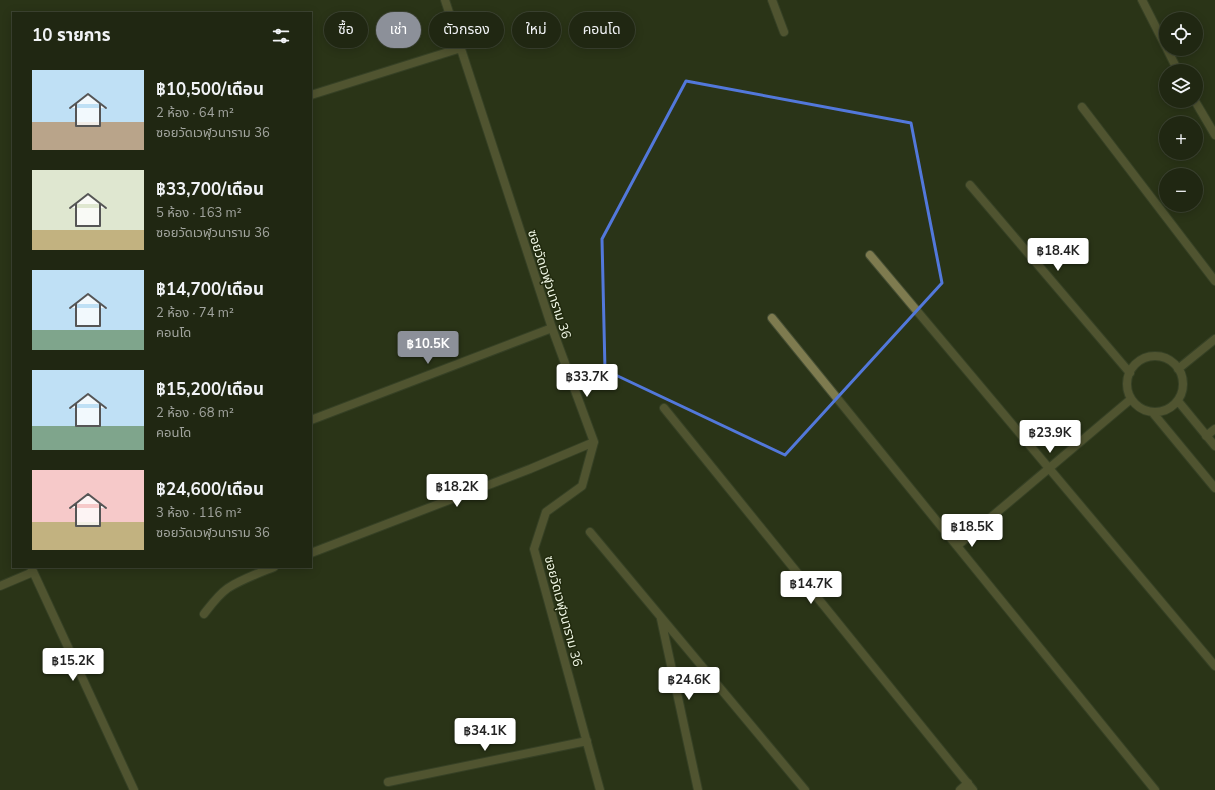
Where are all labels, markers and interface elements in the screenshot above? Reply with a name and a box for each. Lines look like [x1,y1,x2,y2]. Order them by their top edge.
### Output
chip: ซื้อ [324,12,368,48]
chip: เช่า [376,12,421,48]
chip: ตัวกรอง [429,12,504,48]
chip: ใหม่ [512,12,561,48]
chip: คอนโด [569,12,635,48]
map controls [1159,12,1203,212]
button: locate [1159,12,1203,56]
text: 10 รายการ [32,24,111,47]
icon: filters [270,25,292,47]
button: layers [1159,64,1203,108]
text: ฿10,500/เดือน [156,78,264,101]
icon: home [64,86,112,134]
text: 2 ห้อง · 64 m² [156,104,234,122]
button: + [1159,116,1203,160]
text: ซอยวัดเวฬุวนาราม 36 [156,124,270,142]
button: − [1159,168,1203,212]
text: ฿33,700/เดือน [156,178,264,201]
icon: home [64,186,112,234]
text: 5 ห้อง · 163 m² [156,204,242,222]
text: ซอยวัดเวฬุวนาราม 36 [156,224,270,242]
street label: ซอยวัดเวฬุวนาราม 36 [523,227,575,341]
pin: ฿18.4K [1025,238,1091,272]
text: ฿18.4K [1037,242,1079,260]
text: ฿14,700/เดือน [156,278,264,301]
icon: home [64,286,112,334]
text: 2 ห้อง · 74 m² [156,304,234,322]
text: คอนโด [156,324,191,342]
pin: ฿10.5K [395,331,461,365]
text: ฿10.5K [407,335,449,353]
pin: ฿33.7K [554,364,620,398]
text: ฿33.7K [566,368,608,386]
text: ฿15,200/เดือน [156,378,264,401]
icon: home [64,386,112,434]
text: 2 ห้อง · 68 m² [156,404,234,422]
pin: ฿23.9K [1017,420,1083,454]
text: คอนโด [156,424,191,442]
text: ฿23.9K [1029,424,1071,442]
pin: ฿18.2K [424,474,490,508]
text: ฿24,600/เดือน [156,478,264,501]
text: ฿18.2K [436,478,478,496]
icon: home [64,486,112,534]
text: 3 ห้อง · 116 m² [156,504,242,522]
pin: ฿18.5K [939,514,1005,548]
text: ฿18.5K [951,518,993,536]
text: ซอยวัดเวฬุวนาราม 36 [156,524,270,542]
street label: ซอยวัดเวฬุวนาราม 36 [540,554,587,669]
pin: ฿14.7K [778,571,844,605]
text: ฿14.7K [790,575,832,593]
pin: ฿15.2K [40,648,106,682]
text: ฿15.2K [52,652,94,670]
pin: ฿24.6K [656,667,722,701]
text: ฿24.6K [668,671,710,689]
pin: ฿34.1K [452,718,518,752]
text: ฿34.1K [464,722,506,740]

